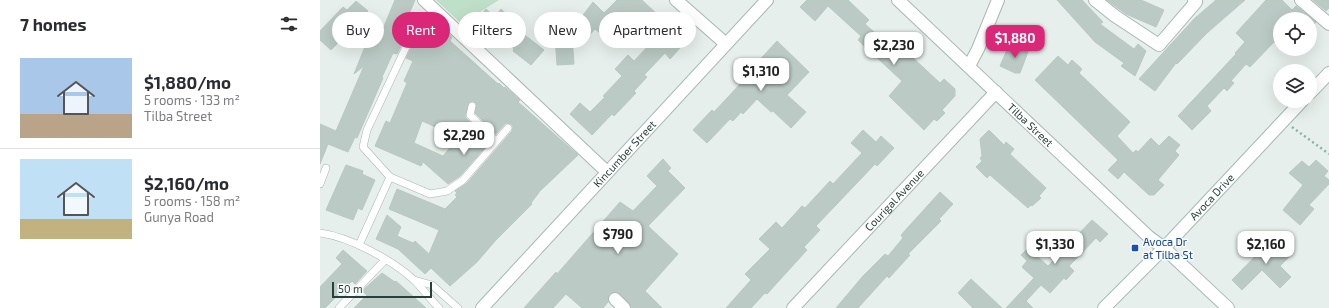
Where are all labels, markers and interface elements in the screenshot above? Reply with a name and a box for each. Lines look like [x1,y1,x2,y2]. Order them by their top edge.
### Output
chip: Buy [332,12,384,48]
chip: Rent [392,12,450,48]
chip: Filters [458,12,526,48]
chip: New [534,12,591,48]
chip: Apartment [599,12,696,48]
map controls [1273,12,1317,108]
button: locate [1273,12,1317,56]
icon: filters [278,13,300,35]
text: 7 homes [20,14,87,34]
pin: $1,880 [982,25,1048,59]
text: $1,880 [995,30,1035,46]
pin: $2,230 [861,32,927,66]
text: $2,230 [873,37,915,53]
pin: $1,310 [728,58,794,92]
text: $1,310 [742,63,780,79]
button: layers [1273,64,1317,108]
text: $1,880/mo [144,72,231,92]
icon: home [52,74,100,122]
text: 5 rooms · 133 m² [144,92,240,108]
street label: Tilba Street [1005,100,1056,149]
text: Tilba Street [144,108,212,124]
street label: Kincumber Street [590,117,658,190]
pin: $2,290 [431,122,497,156]
text: $2,290 [443,127,485,143]
street label: Courigal Avenue [862,166,926,233]
street label: Avoca Drive [1187,171,1237,222]
text: $2,160/mo [144,173,229,193]
icon: home [52,175,100,223]
text: 5 rooms · 158 m² [144,193,240,209]
text: Gunya Road [144,209,214,225]
pin: $790 [594,221,642,255]
text: $790 [603,226,633,242]
pin: $1,330 [1022,231,1088,265]
pin: $2,160 [1233,231,1299,265]
place label: Avoca Dr at Tilba St [1143,235,1193,261]
text: $1,330 [1035,236,1075,252]
text: $2,160 [1246,236,1286,252]
marker: Avoca Dr at Tilba St [1130,243,1140,253]
scale bar [332,280,432,299]
text: 50 m [338,282,363,295]

